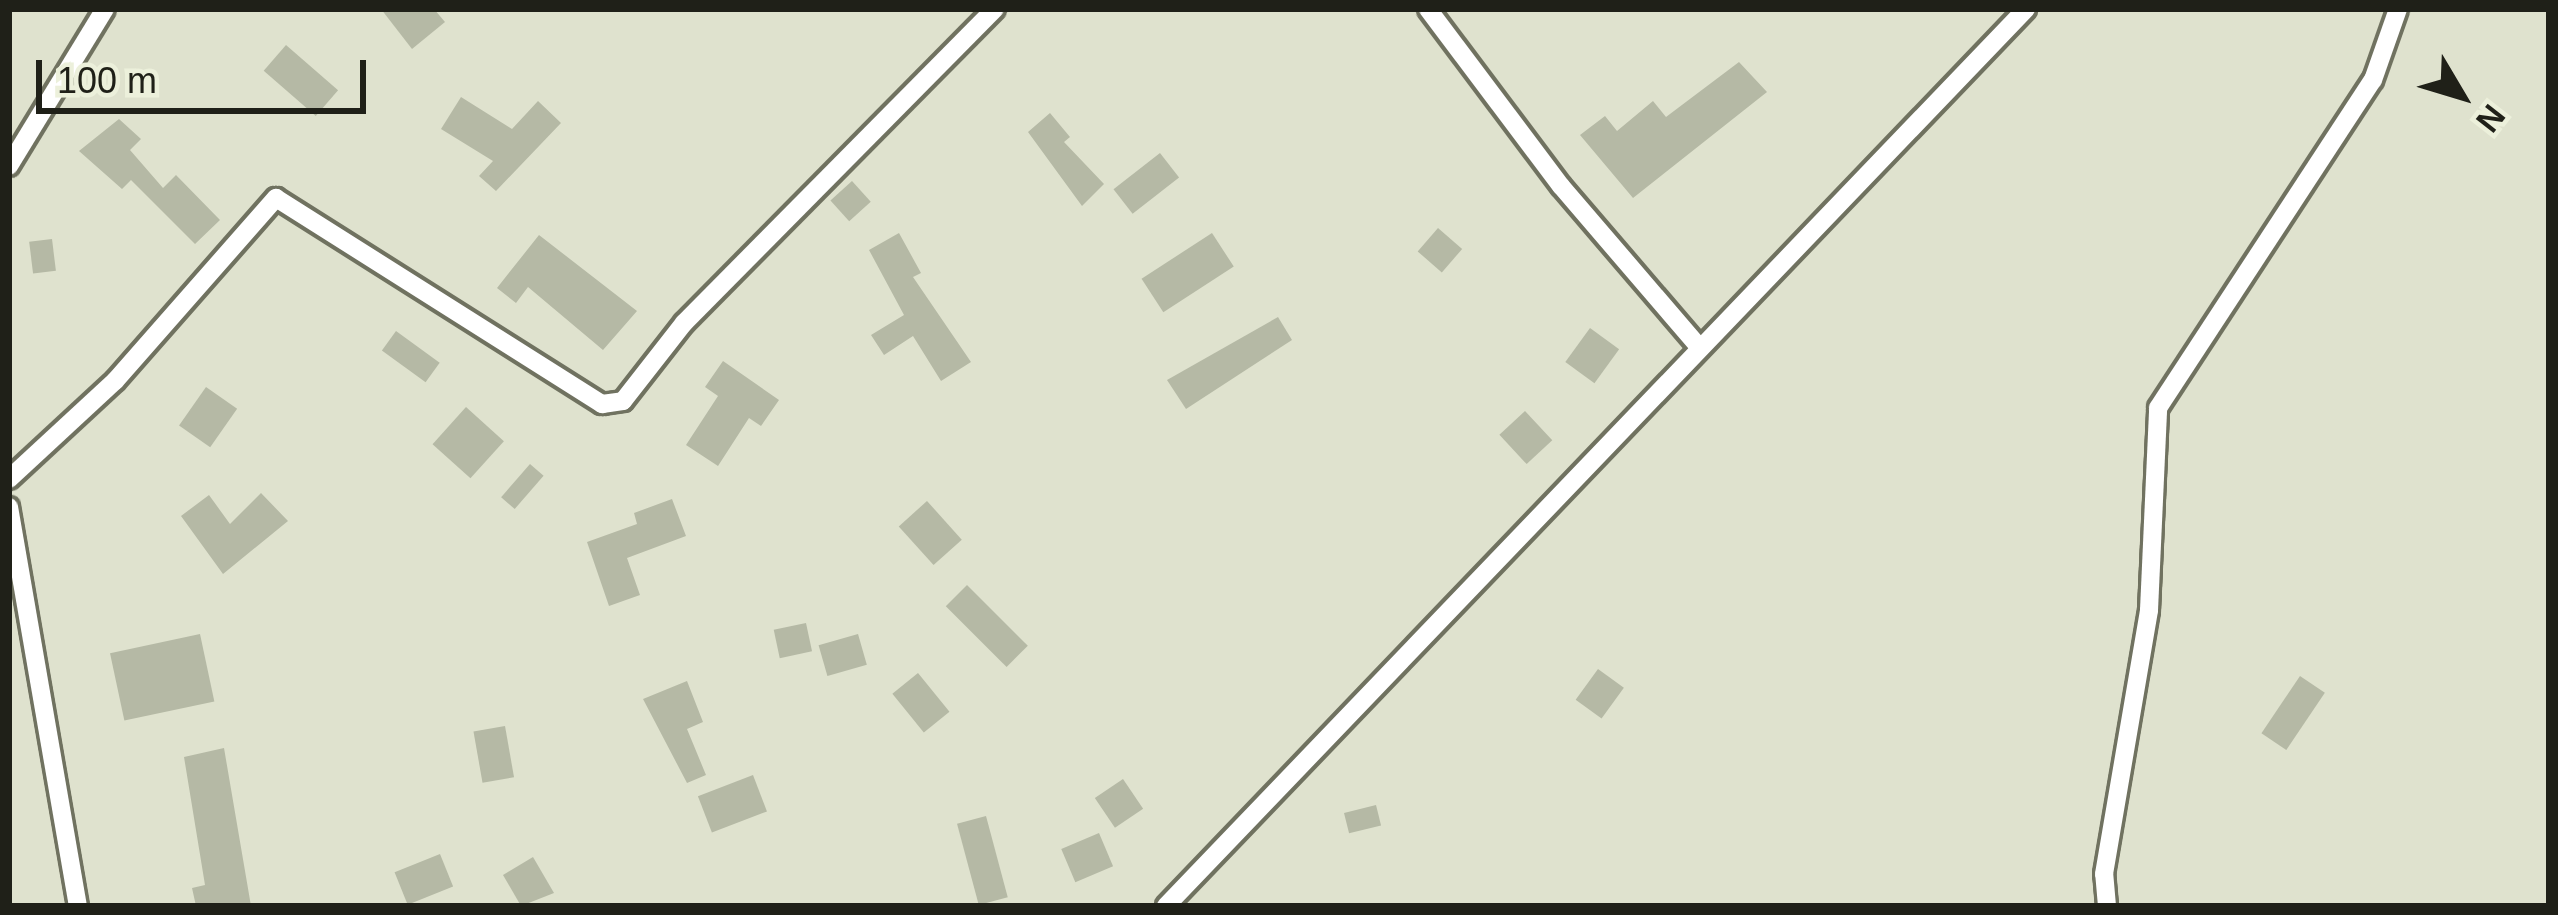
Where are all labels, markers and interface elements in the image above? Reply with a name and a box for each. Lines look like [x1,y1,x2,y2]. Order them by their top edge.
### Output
scale bar [42,36,372,110]
north arrow [2402,36,2522,156]
text: 100 m [57,60,157,101]
text: N [2469,98,2513,139]

